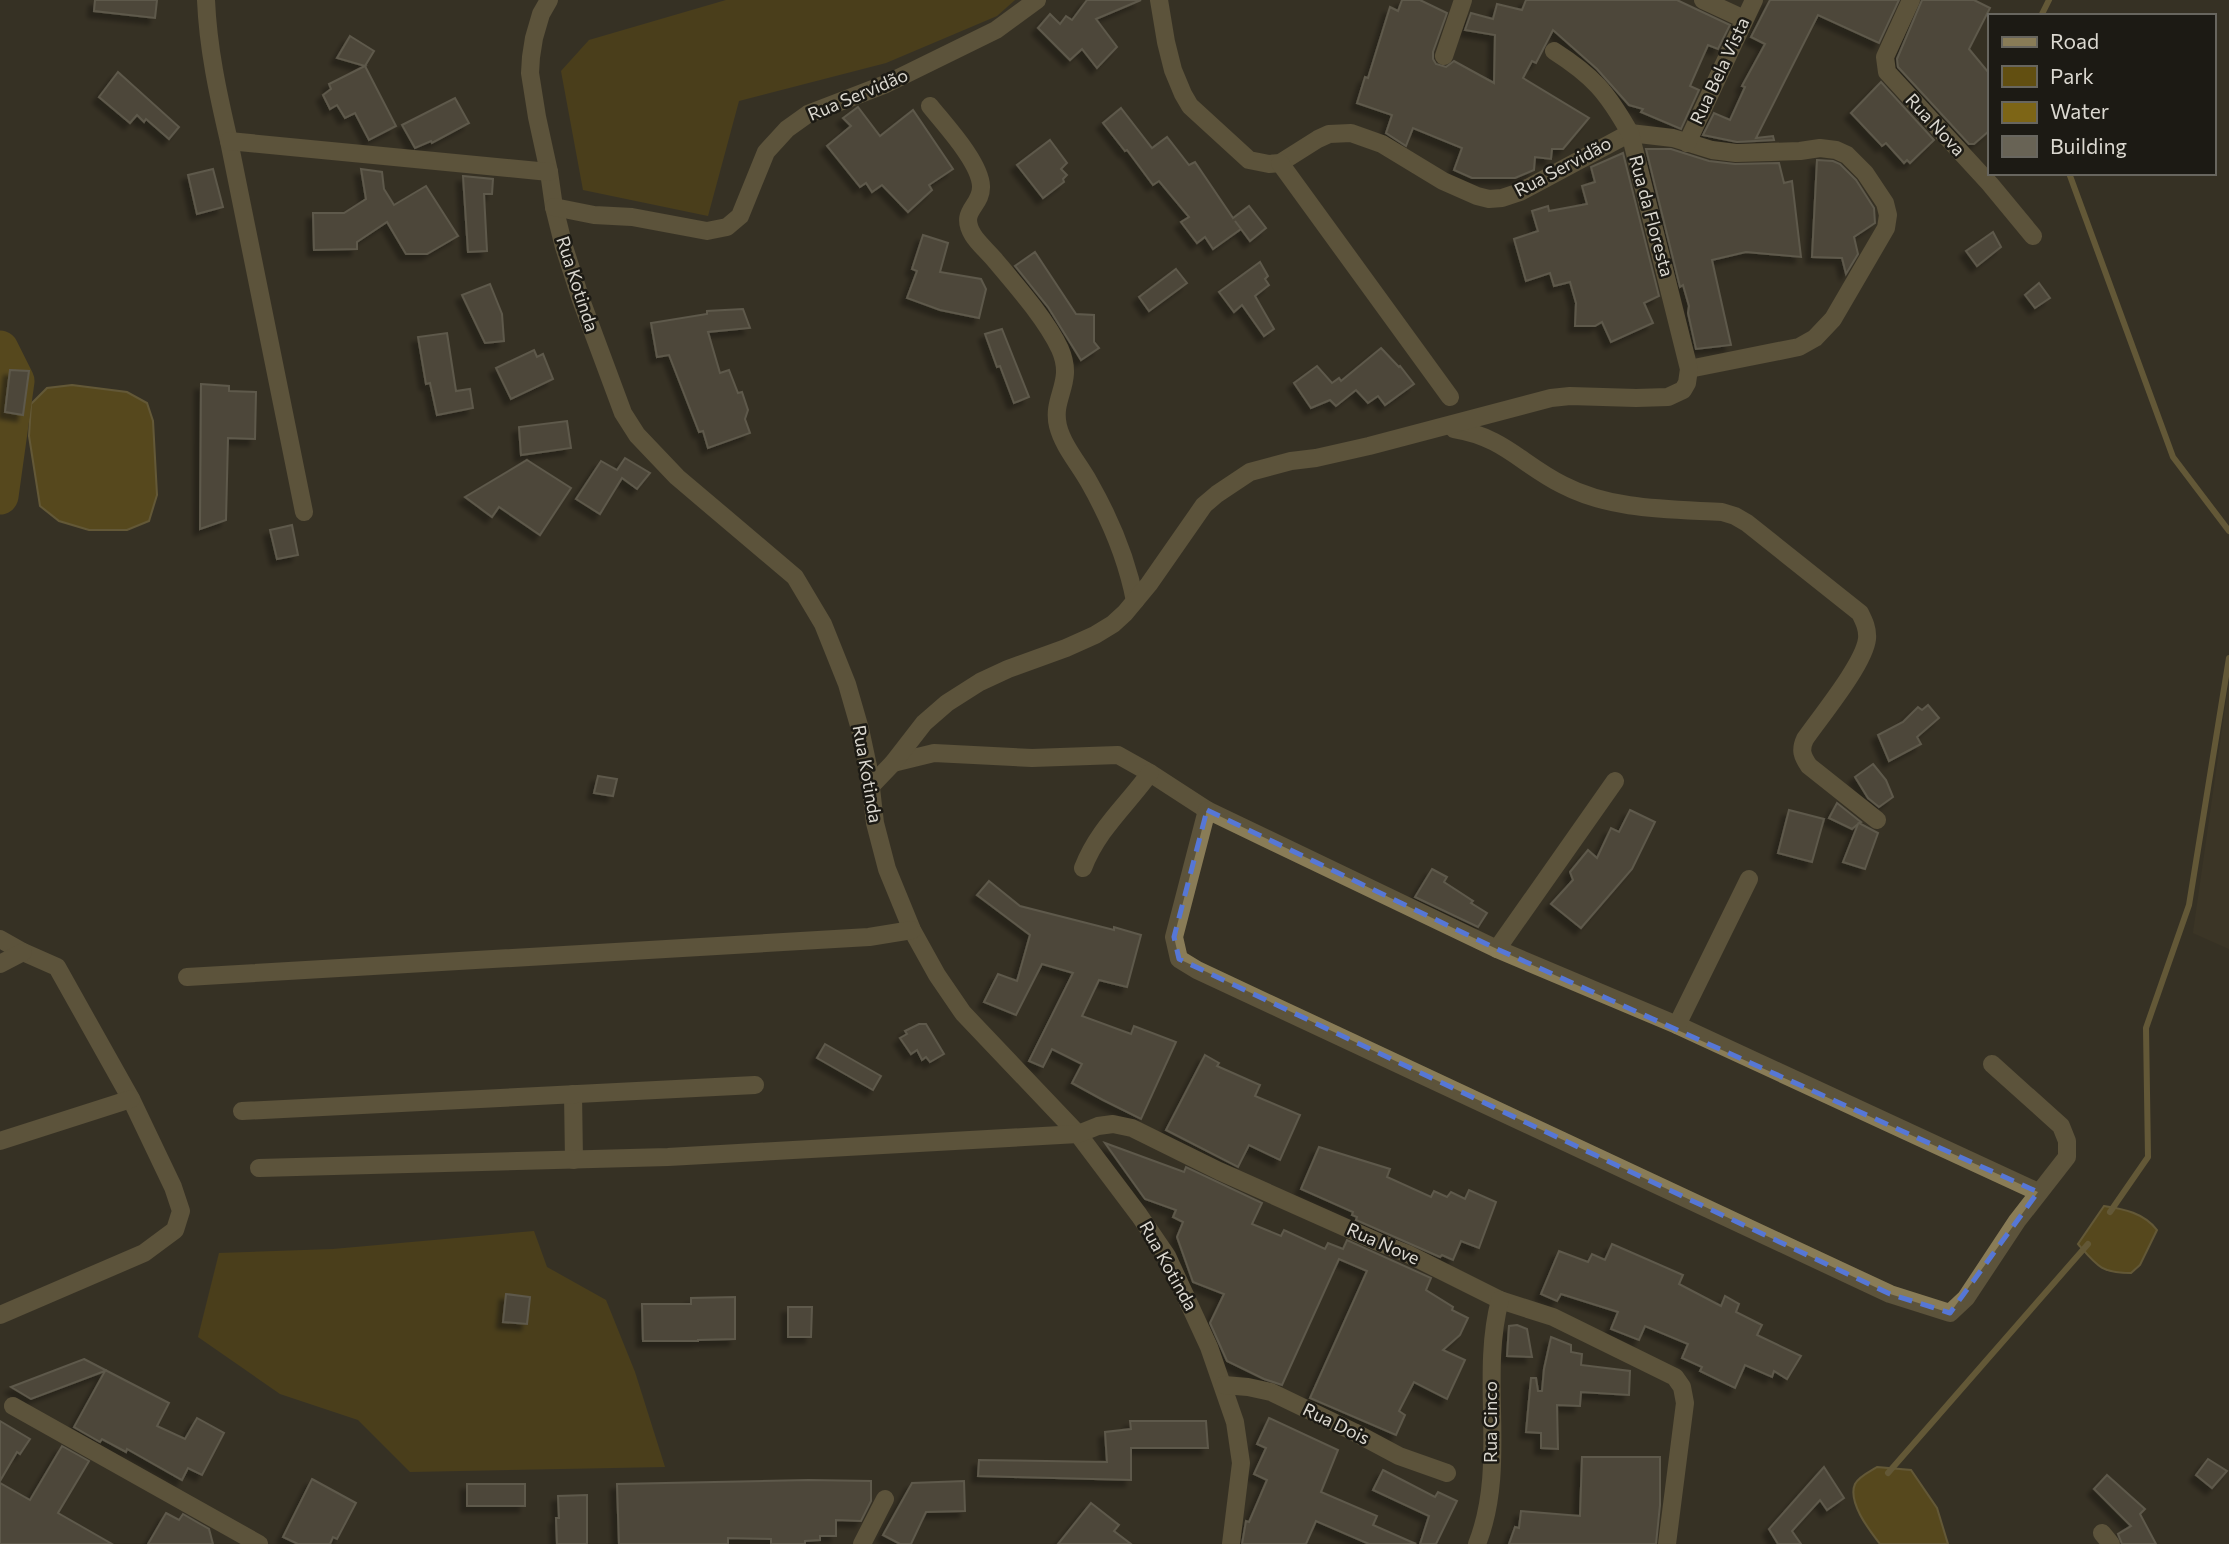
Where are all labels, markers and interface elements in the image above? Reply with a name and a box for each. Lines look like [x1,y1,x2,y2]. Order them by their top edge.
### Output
street label: Rua Bela Vista [1685,14,1753,127]
legend [1988,14,2215,175]
text: Road [2050,28,2099,53]
street label: Rua Servidão [804,63,911,125]
text: Park [2050,63,2094,88]
street label: Rua Nova [1901,89,1970,160]
text: Water [2050,98,2109,123]
street label: Rua Servidão [1510,131,1615,201]
text: Building [2050,133,2127,158]
street label: Rua da Floresta [1625,152,1679,279]
street label: Rua Kotinda [552,233,604,334]
street label: Rua Kotinda [849,723,887,825]
street label: Rua Kotinda [1135,1217,1203,1314]
street label: Rua Nove [1344,1217,1423,1269]
street label: Rua Cinco [1479,1381,1501,1463]
street label: Rua Dois [1299,1397,1373,1449]

